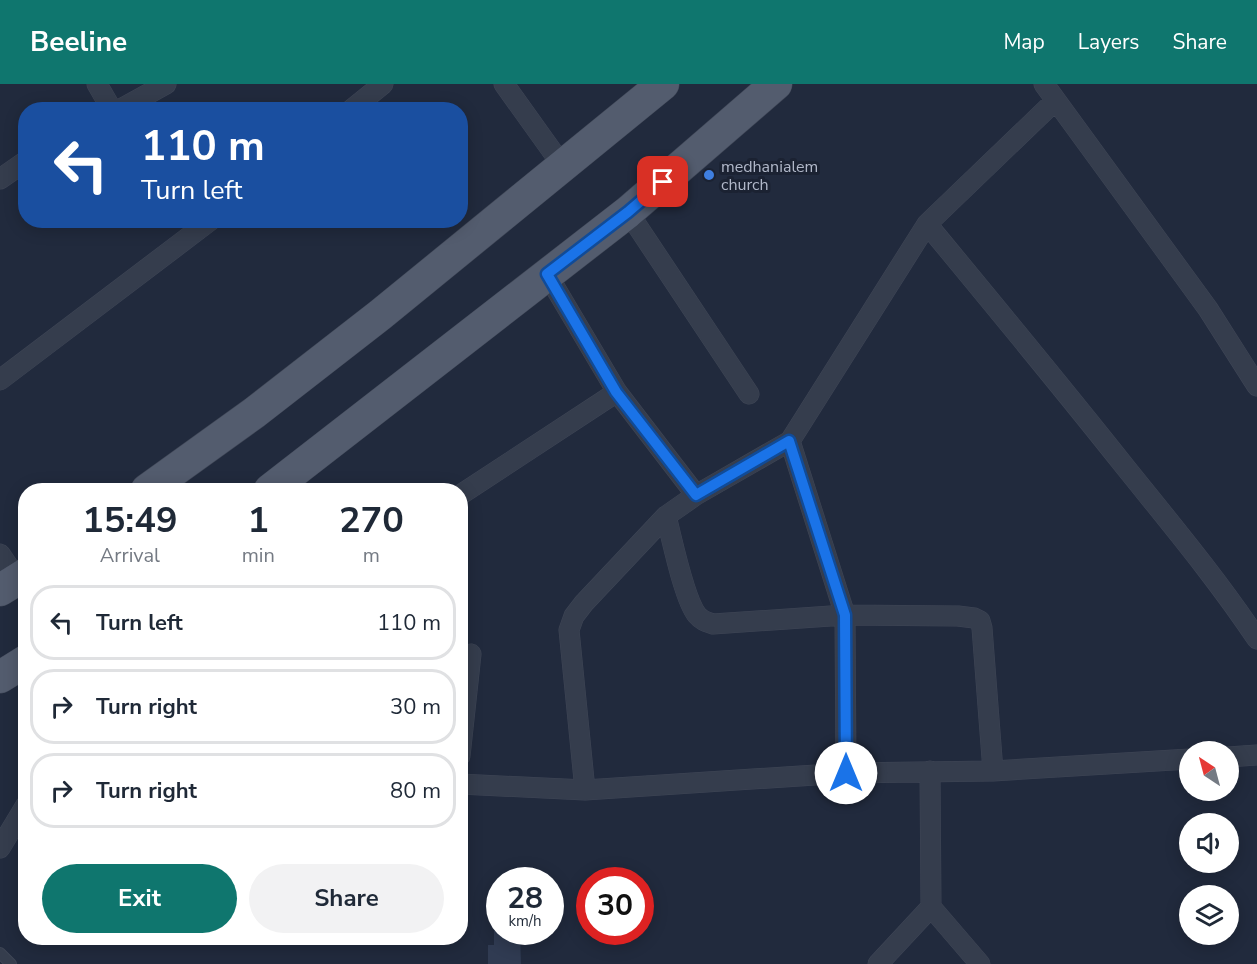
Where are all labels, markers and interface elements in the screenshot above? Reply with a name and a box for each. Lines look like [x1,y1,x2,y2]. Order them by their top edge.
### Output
text: Beeline [30,23,127,61]
text: Map [1003,28,1045,56]
text: Layers [1078,28,1139,56]
text: Share [1172,28,1227,56]
text: 110 m [141,118,265,175]
icon: left [42,126,120,204]
pin [637,156,688,207]
place label: medhanialem church [721,156,818,196]
icon: arrive [646,165,679,198]
marker: medhanialem church [702,168,716,182]
text: Turn left [141,172,242,209]
text: 15:49 [82,496,178,545]
text: 1 [247,496,269,545]
text: 270 [339,496,404,545]
text: Arrival [100,542,160,569]
text: min [242,542,275,569]
text: m [363,542,380,569]
icon: left [45,606,78,639]
text: Turn left [96,608,183,638]
text: 110 m [377,608,441,638]
icon: right [45,690,78,723]
text: Turn right [96,692,197,722]
text: 30 m [390,692,441,722]
position arrow [814,741,878,805]
north arrow [1179,741,1239,801]
map controls [1179,741,1239,945]
icon: right [45,774,78,807]
text: Turn right [96,776,197,806]
text: 80 m [390,776,441,806]
button: sound [1179,813,1239,873]
button: Exit [42,864,237,933]
button: Share [249,864,444,933]
speed limit sign: 30 [576,867,654,945]
text: 28 [507,878,543,919]
button: layers [1179,885,1239,945]
text: km/h [508,911,542,931]

